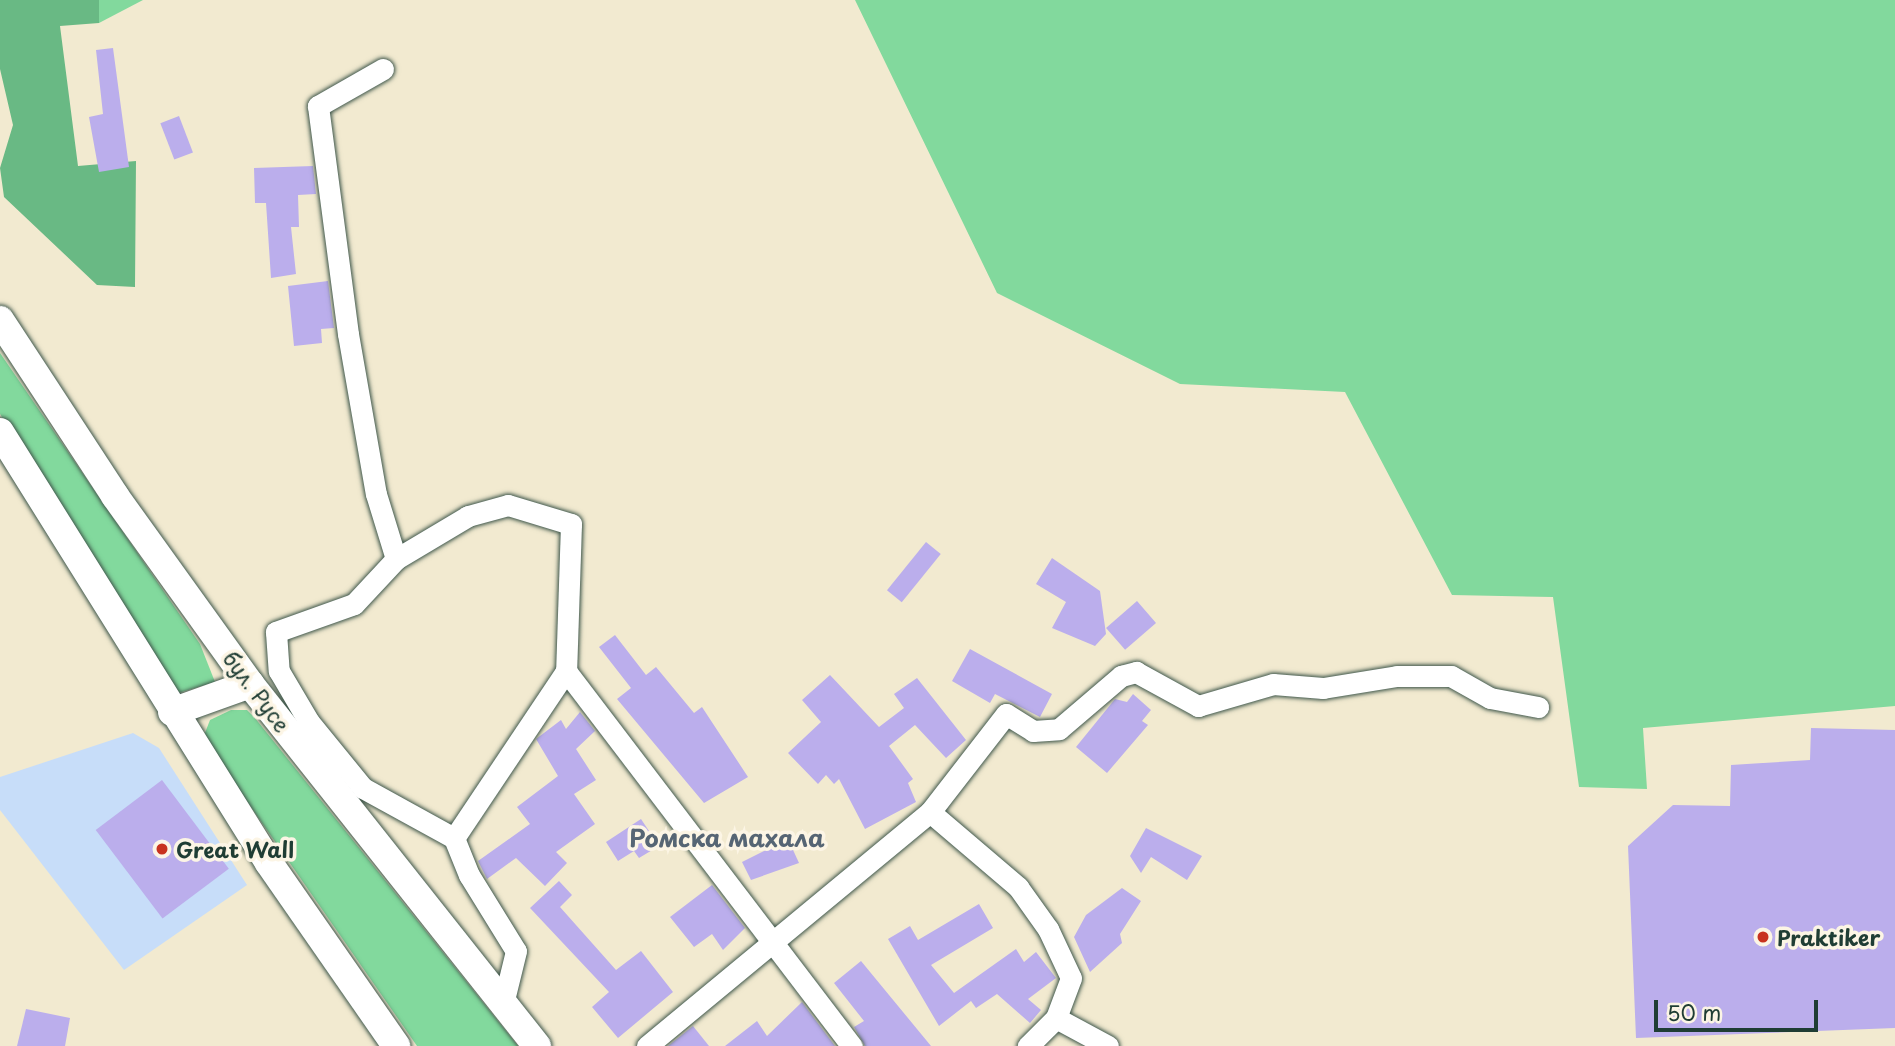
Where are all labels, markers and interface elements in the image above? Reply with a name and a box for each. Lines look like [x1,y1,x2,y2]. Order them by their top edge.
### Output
street label: бул. Русе [218,645,296,737]
district label: Ромска махала [628,824,826,852]
place label: Great Wall [176,836,293,862]
marker: Great Wall [154,841,170,857]
place label: Praktiker [1777,924,1880,950]
marker: Praktiker [1755,929,1771,945]
scale bar [1657,986,1822,1030]
text: 50 m [1667,996,1721,1028]

